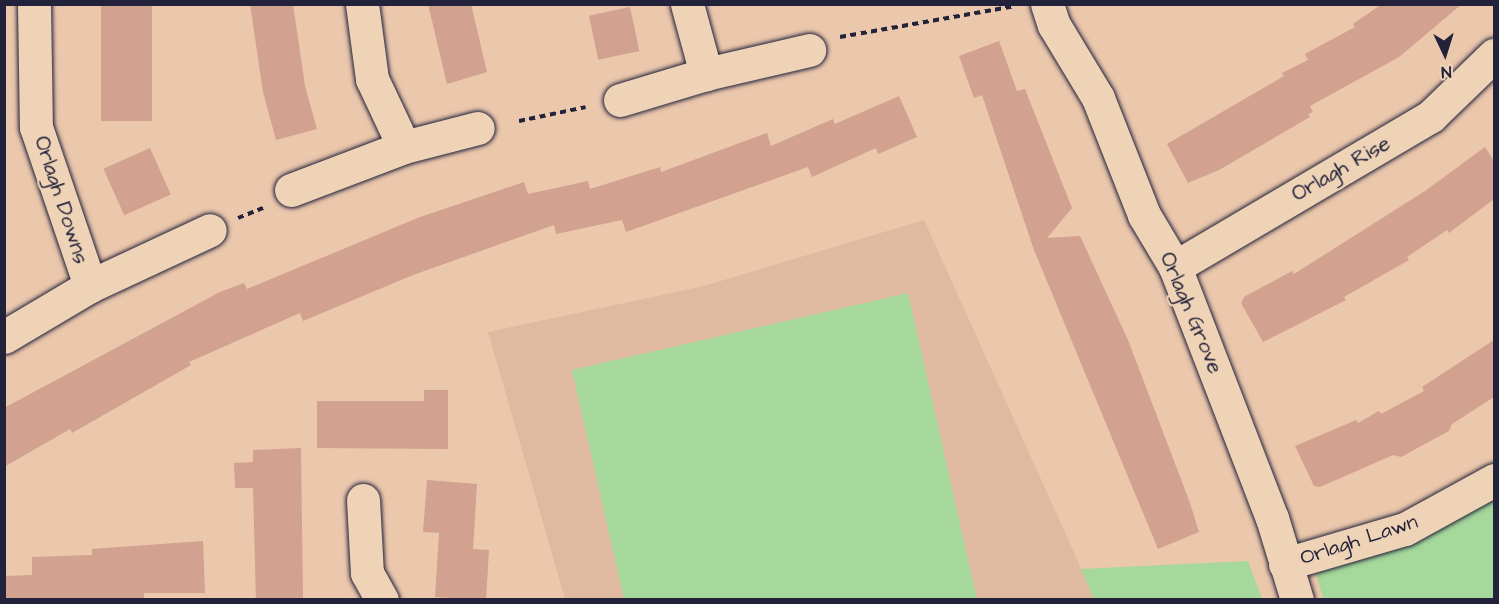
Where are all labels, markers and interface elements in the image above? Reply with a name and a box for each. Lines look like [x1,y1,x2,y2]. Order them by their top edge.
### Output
north arrow [1415,24,1475,84]
text: N [1440,61,1452,83]
street label: Orlagh Rise [1287,131,1395,207]
street label: Orlagh Downs [29,133,93,267]
street label: Orlagh Grove [1154,248,1228,378]
street label: Orlagh Lawn [1297,509,1421,571]

